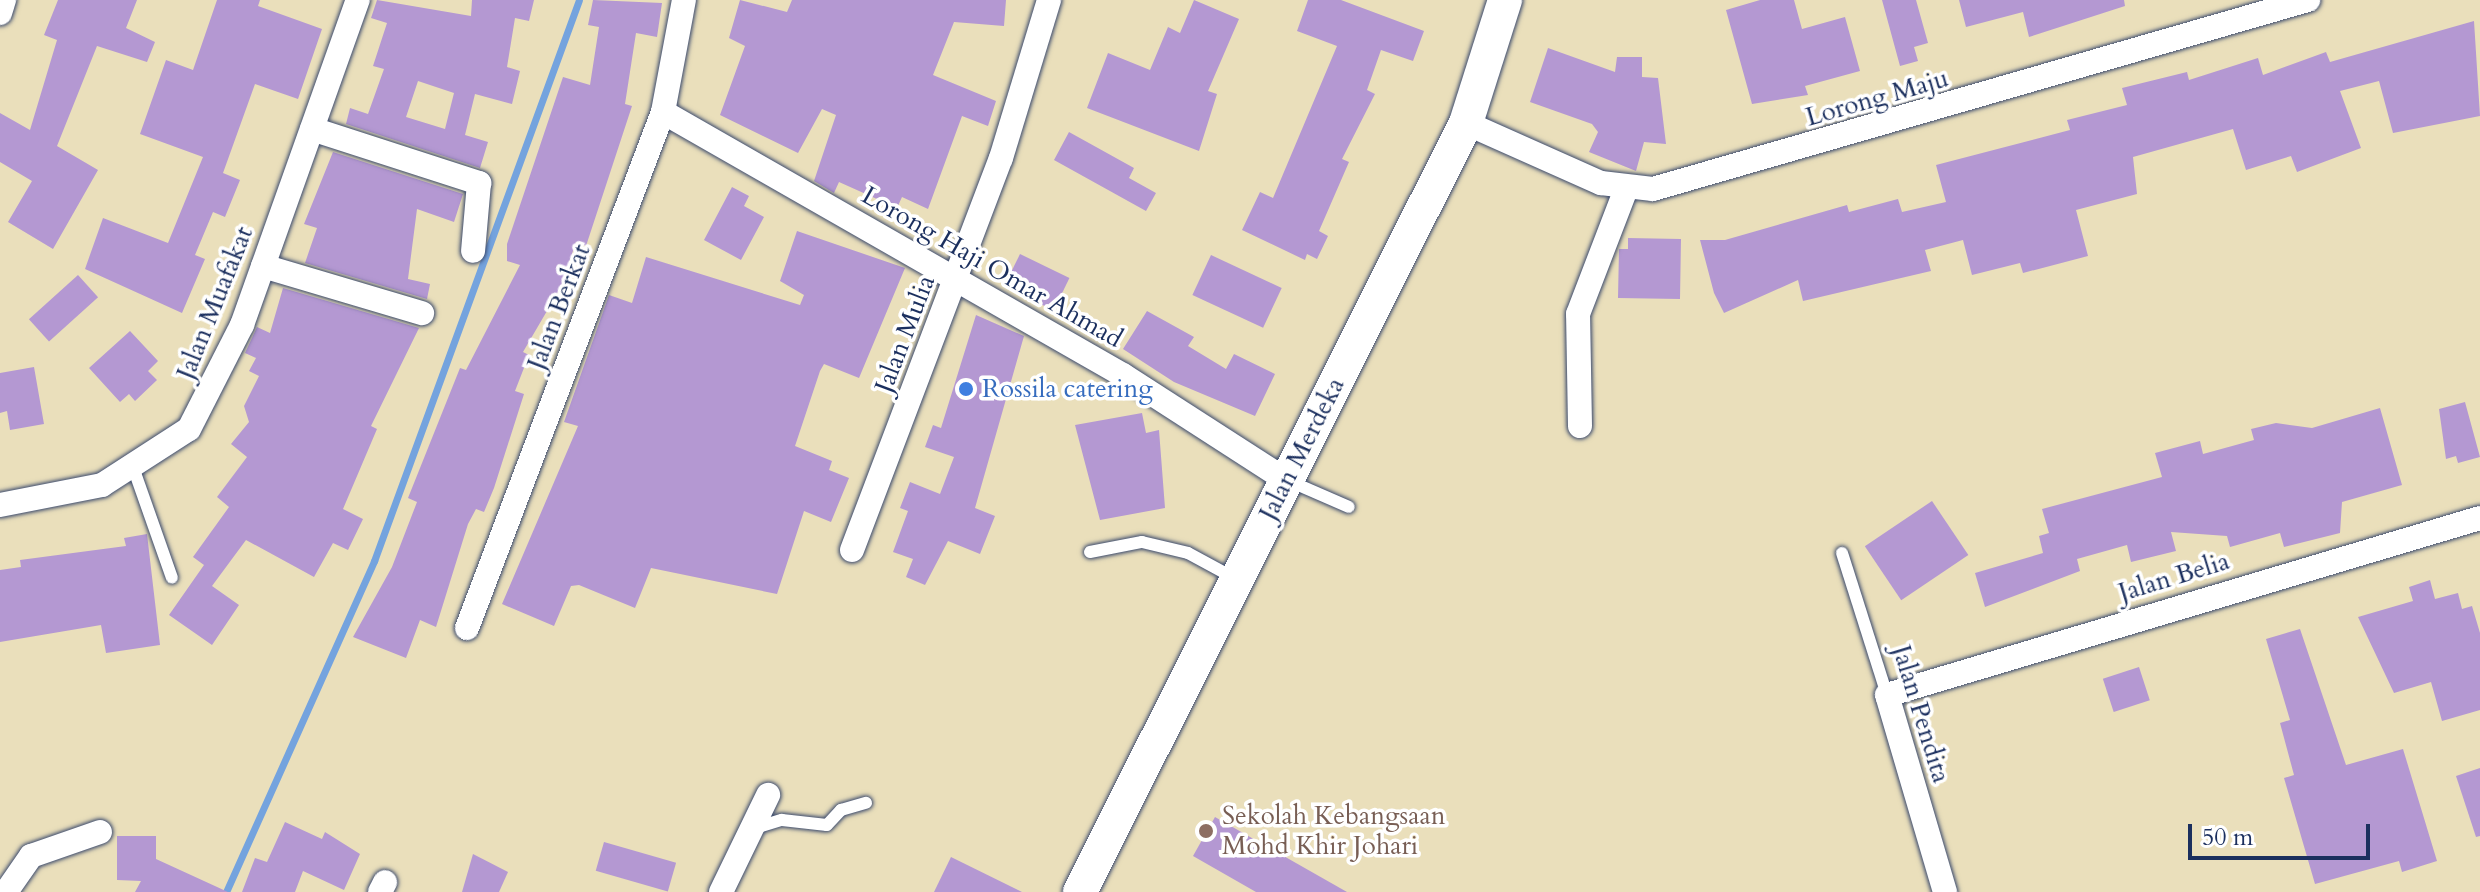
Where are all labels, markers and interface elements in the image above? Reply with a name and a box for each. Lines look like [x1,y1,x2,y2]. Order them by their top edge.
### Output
street label: Lorong Maju [1802,63,1952,133]
street label: Lorong Haji Omar Ahmad [856,179,1128,355]
street label: Jalan Muafakat [170,222,260,384]
street label: Jalan Berkat [521,240,597,374]
street label: Jalan Mulia [868,271,942,397]
street label: Jalan Merdeka [1253,372,1351,526]
place label: Rossila catering [982,373,1153,405]
marker: Rossila catering [957,380,975,398]
street label: Jalan Belia [2115,545,2233,609]
street label: Jalan Pendita [1885,641,1957,787]
place label: Sekolah Kebangsaan Mohd Khir Johari [1222,800,1446,862]
scale bar [2192,808,2374,858]
text: 50 m [2202,821,2253,854]
marker: Sekolah Kebangsaan Mohd Khir Johari [1197,822,1215,840]

